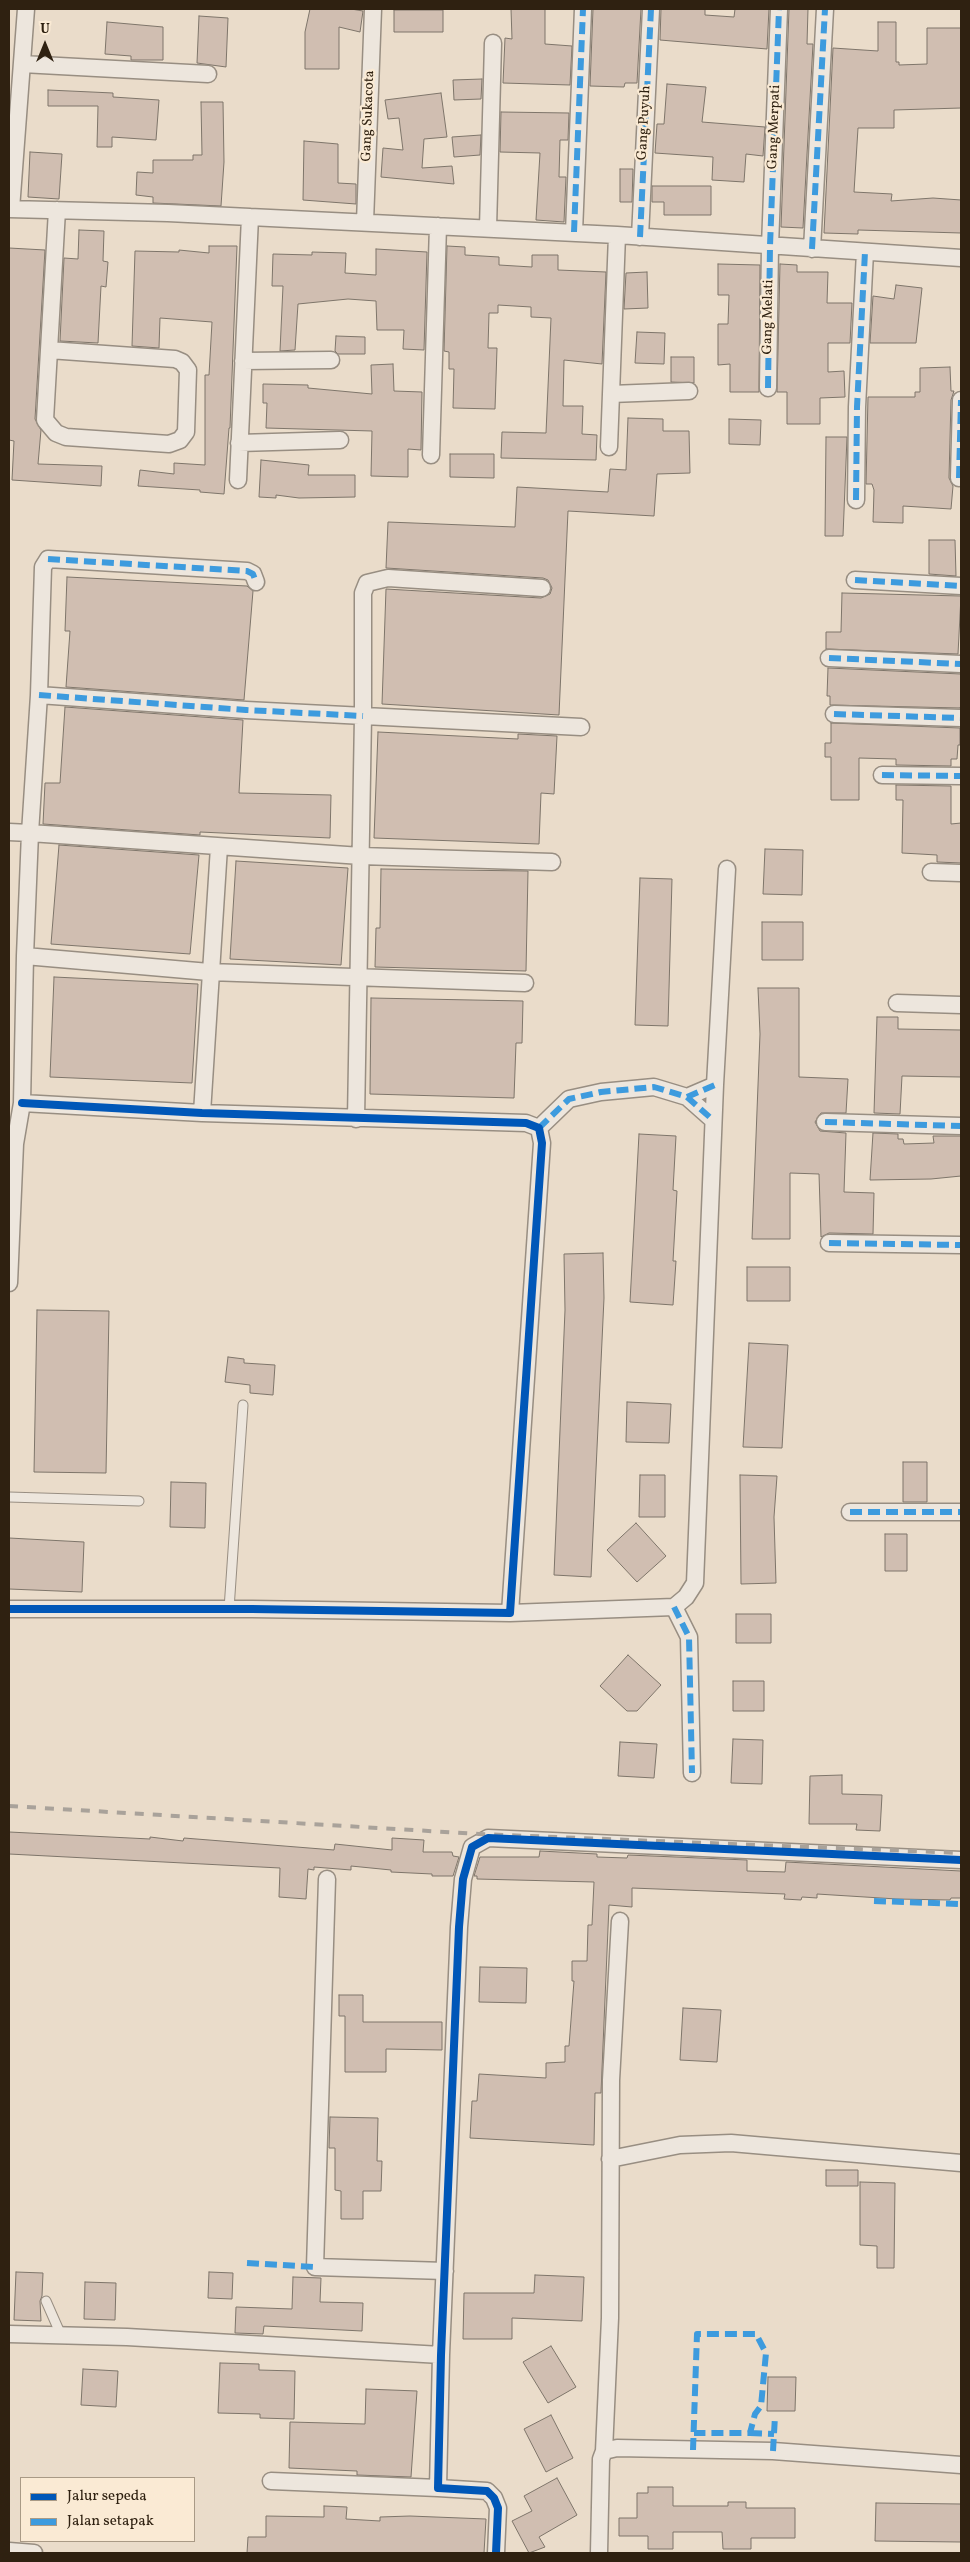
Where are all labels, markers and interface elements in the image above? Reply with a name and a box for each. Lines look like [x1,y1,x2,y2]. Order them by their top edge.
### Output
north arrow [20,20,70,70]
text: U [40,20,50,39]
street label: Gang Sukacota [359,70,379,162]
street label: Gang Merpati [765,84,785,170]
street label: Gang Puyuh [635,85,655,161]
street label: Gang Melati [760,279,778,355]
legend [20,2477,195,2542]
text: Jalur sepeda [67,2486,147,2507]
text: Jalan setapak [67,2511,154,2532]

